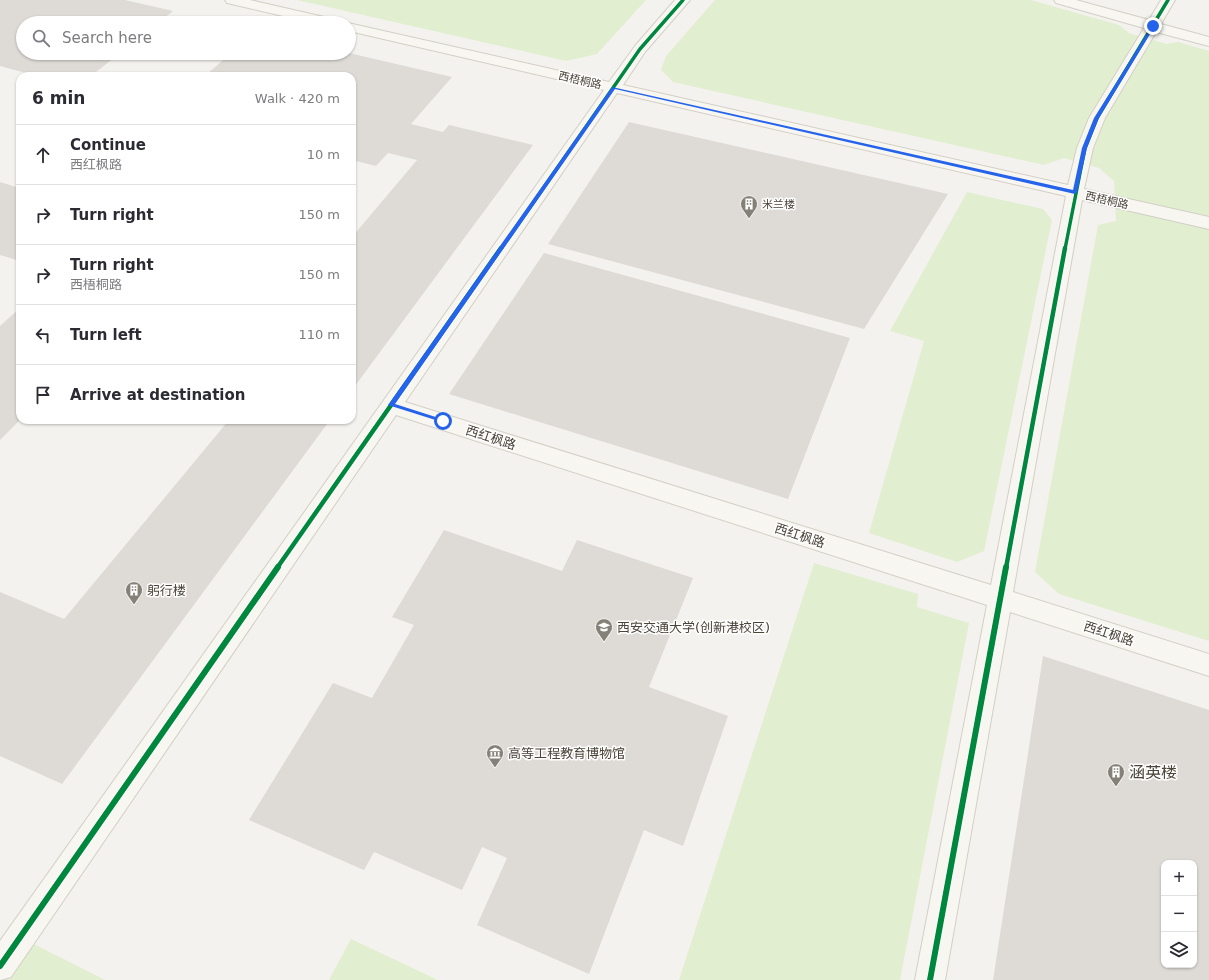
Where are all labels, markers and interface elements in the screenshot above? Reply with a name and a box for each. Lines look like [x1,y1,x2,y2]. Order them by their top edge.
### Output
search box [16,16,356,60]
route end [1144,17,1162,35]
icon: search [30,27,52,49]
text: Search here [62,29,152,47]
street label: 西梧桐路 [557,69,603,92]
text: 6 min [32,88,85,108]
text: Walk · 420 m [255,91,340,106]
text: Continue [70,136,146,154]
icon: ahead [32,144,54,166]
text: 10 m [307,147,340,162]
text: 西红枫路 [70,157,122,172]
street label: 西梧桐路 [1084,189,1130,212]
building icon: 米兰楼 [739,194,759,219]
place label: 米兰楼 [762,198,795,211]
icon: right [32,204,54,226]
text: Turn right [70,206,154,224]
text: 150 m [298,207,340,222]
text: Turn right [70,256,154,274]
icon: right [32,264,54,286]
text: 150 m [298,267,340,282]
text: 西梧桐路 [70,277,122,292]
icon: left [32,324,54,346]
text: Turn left [70,326,142,344]
text: 110 m [298,327,340,342]
icon: arrive [32,384,54,406]
text: Arrive at destination [70,386,245,404]
route start [434,412,452,430]
street label: 西红枫路 [464,422,518,453]
street label: 西红枫路 [773,520,827,551]
building icon: 躬行楼 [124,580,144,605]
place label: 躬行楼 [147,583,186,598]
school or university icon: 西安交通大学(创新港校区) [594,617,614,642]
street label: 西红枫路 [1082,618,1136,649]
place label: 西安交通大学(创新港校区) [617,620,770,635]
museum icon: 高等工程教育博物馆 [485,743,505,768]
place label: 高等工程教育博物馆 [508,746,625,761]
building icon: 涵英楼 [1106,762,1126,787]
place label: 涵英楼 [1129,763,1177,782]
map controls [1161,860,1197,968]
button: + [1161,860,1197,896]
button: − [1161,896,1197,932]
button: layers [1161,932,1197,968]

